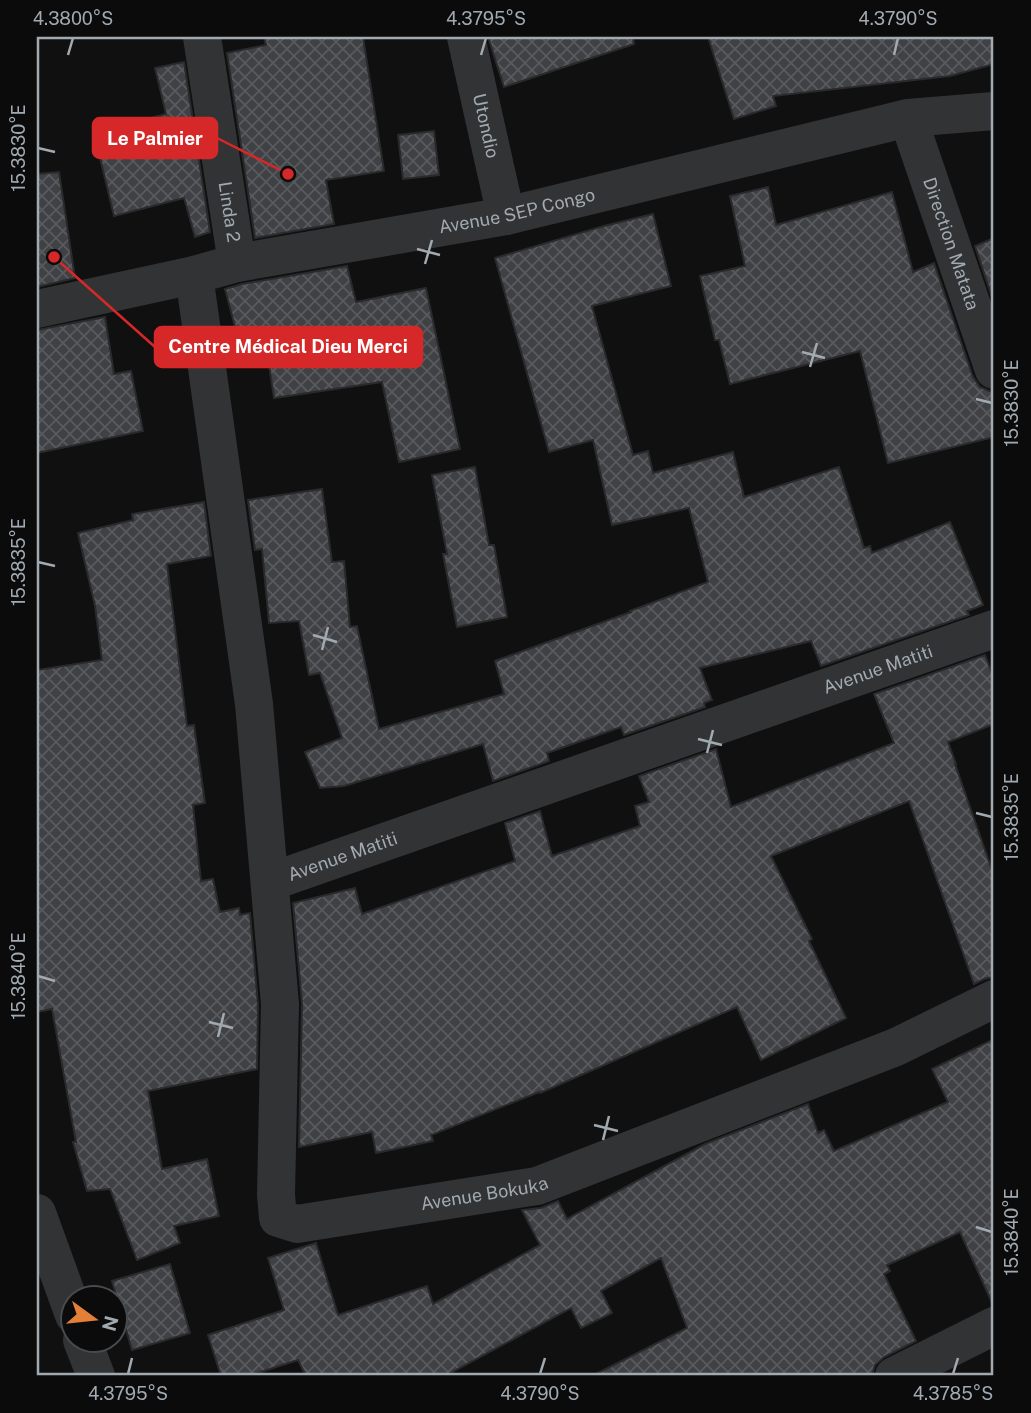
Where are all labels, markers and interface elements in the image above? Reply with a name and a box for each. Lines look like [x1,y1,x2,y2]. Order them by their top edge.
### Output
text: 4.3800°S [33,8,113,29]
text: 4.3795°S [446,8,526,29]
text: 4.3790°S [858,8,938,29]
street label: Utondio [469,91,504,160]
text: 15.3830°E [8,104,29,192]
callout: Le Palmier [93,118,217,158]
text: Le Palmier [107,127,203,149]
street label: Direction Matata [919,175,984,313]
street label: Linda 2 [215,180,245,244]
street label: Avenue SEP Congo [437,184,597,238]
callout: Centre Médical Dieu Merci [155,327,422,367]
text: Centre Médical Dieu Merci [168,335,408,357]
text: 15.3830°E [1001,359,1022,447]
text: 15.3835°E [8,518,29,606]
street label: Avenue Matiti [820,640,935,698]
text: 15.3835°E [1001,773,1022,861]
street label: Avenue Matiti [285,827,400,885]
text: 15.3840°E [8,932,29,1020]
street label: Avenue Bokuka [419,1172,551,1214]
text: 15.3840°E [1001,1188,1022,1276]
north arrow [60,1284,130,1354]
text: N [98,1313,123,1333]
text: 4.3795°S [88,1383,168,1404]
text: 4.3790°S [500,1383,580,1404]
text: 4.3785°S [913,1383,993,1404]

